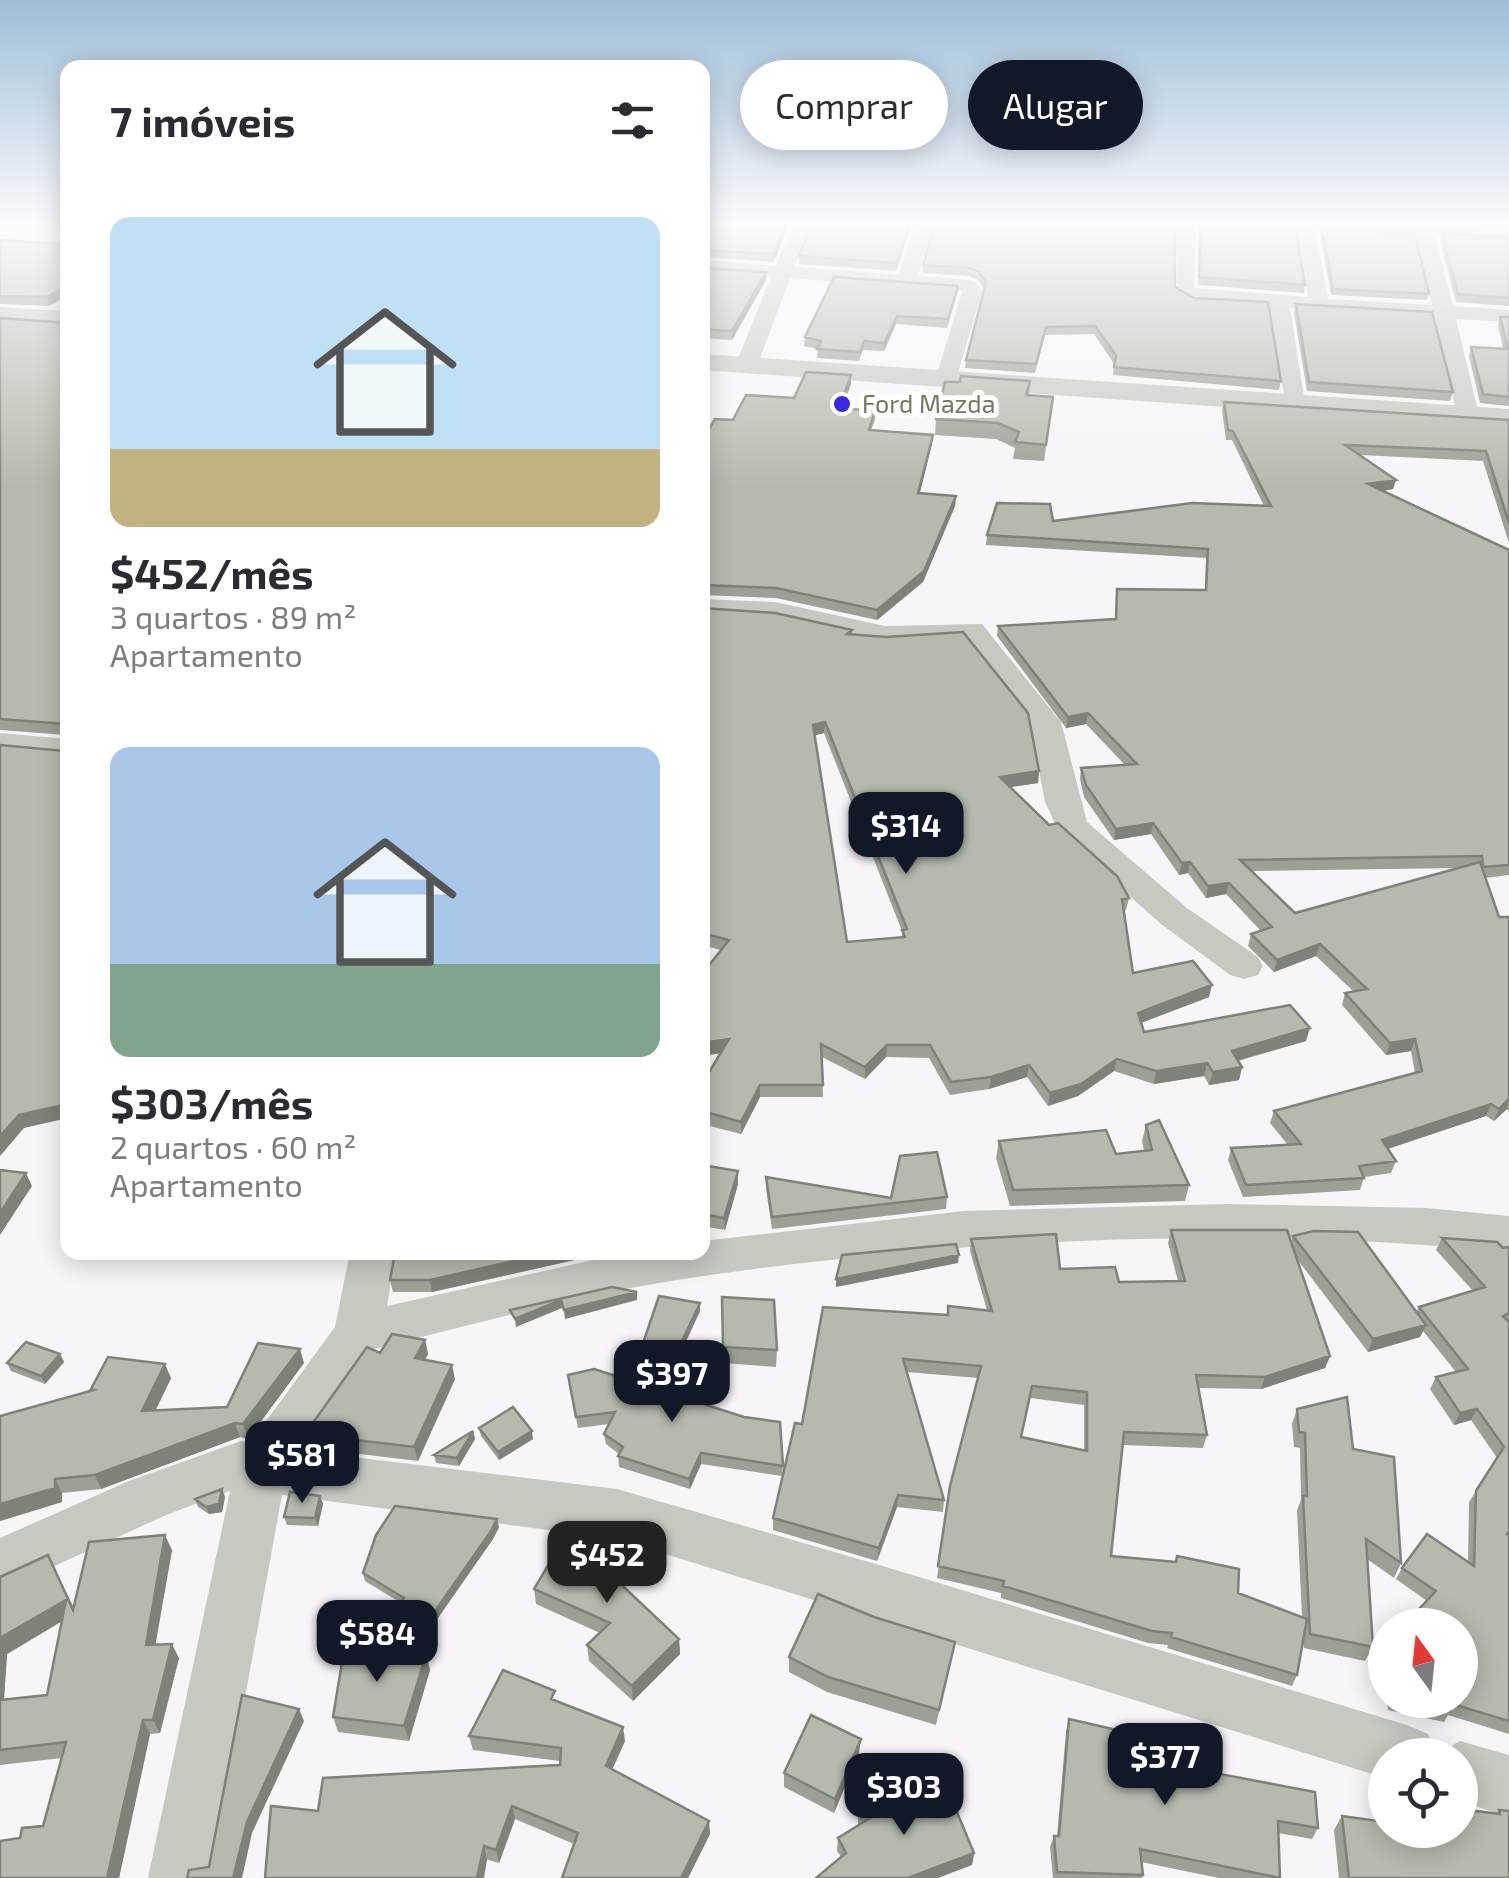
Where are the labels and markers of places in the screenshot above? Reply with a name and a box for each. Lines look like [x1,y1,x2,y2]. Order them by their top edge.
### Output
place label: Ford Mazda [862,388,995,418]
marker: Ford Mazda [831,393,853,415]
pin: $314 [847,792,965,877]
pin: $397 [613,1340,731,1425]
pin: $581 [243,1421,361,1506]
pin: $452 [548,1521,666,1606]
pin: $584 [318,1600,436,1685]
pin: $377 [1106,1723,1224,1808]
pin: $303 [845,1753,963,1838]

